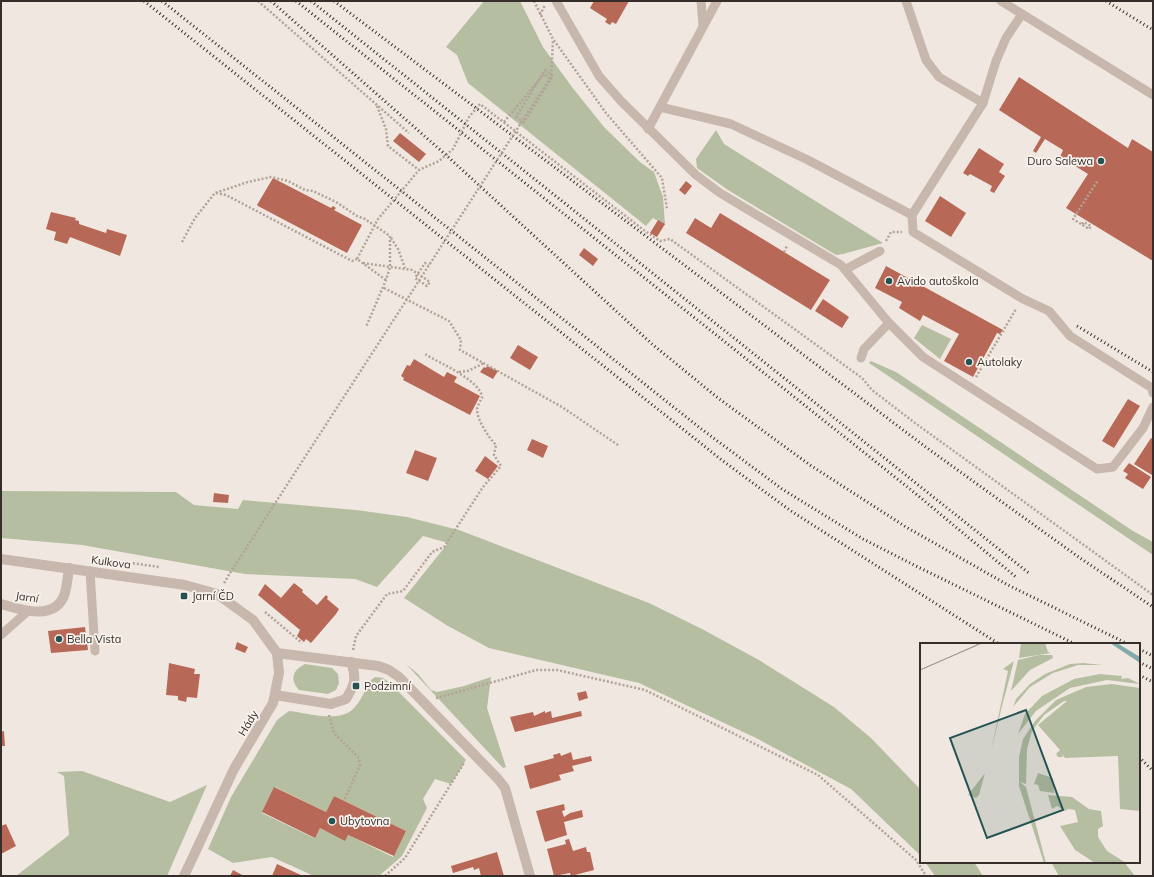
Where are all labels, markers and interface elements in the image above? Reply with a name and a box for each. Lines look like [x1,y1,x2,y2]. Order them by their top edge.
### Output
place label: Duro Salewa [1027,154,1093,168]
marker: Duro Salewa [1096,156,1106,166]
place label: Avido autoškola [897,274,979,288]
marker: Avido autoškola [884,276,894,286]
place label: Autolaky [977,355,1022,369]
marker: Autolaky [964,357,974,367]
street label: Kulkova [90,552,132,572]
street label: Jarní [14,588,41,606]
place label: Jarní ČD [192,589,234,603]
marker: Jarní ČD [179,591,189,601]
place label: Bella Vista [67,632,121,646]
marker: Bella Vista [54,634,64,644]
inset map [920,643,1140,863]
place label: Podzimní [364,679,412,693]
marker: Podzimní [351,681,361,691]
street label: Hády [235,707,261,738]
place label: Ubytovna [340,814,389,828]
marker: Ubytovna [327,816,337,826]

